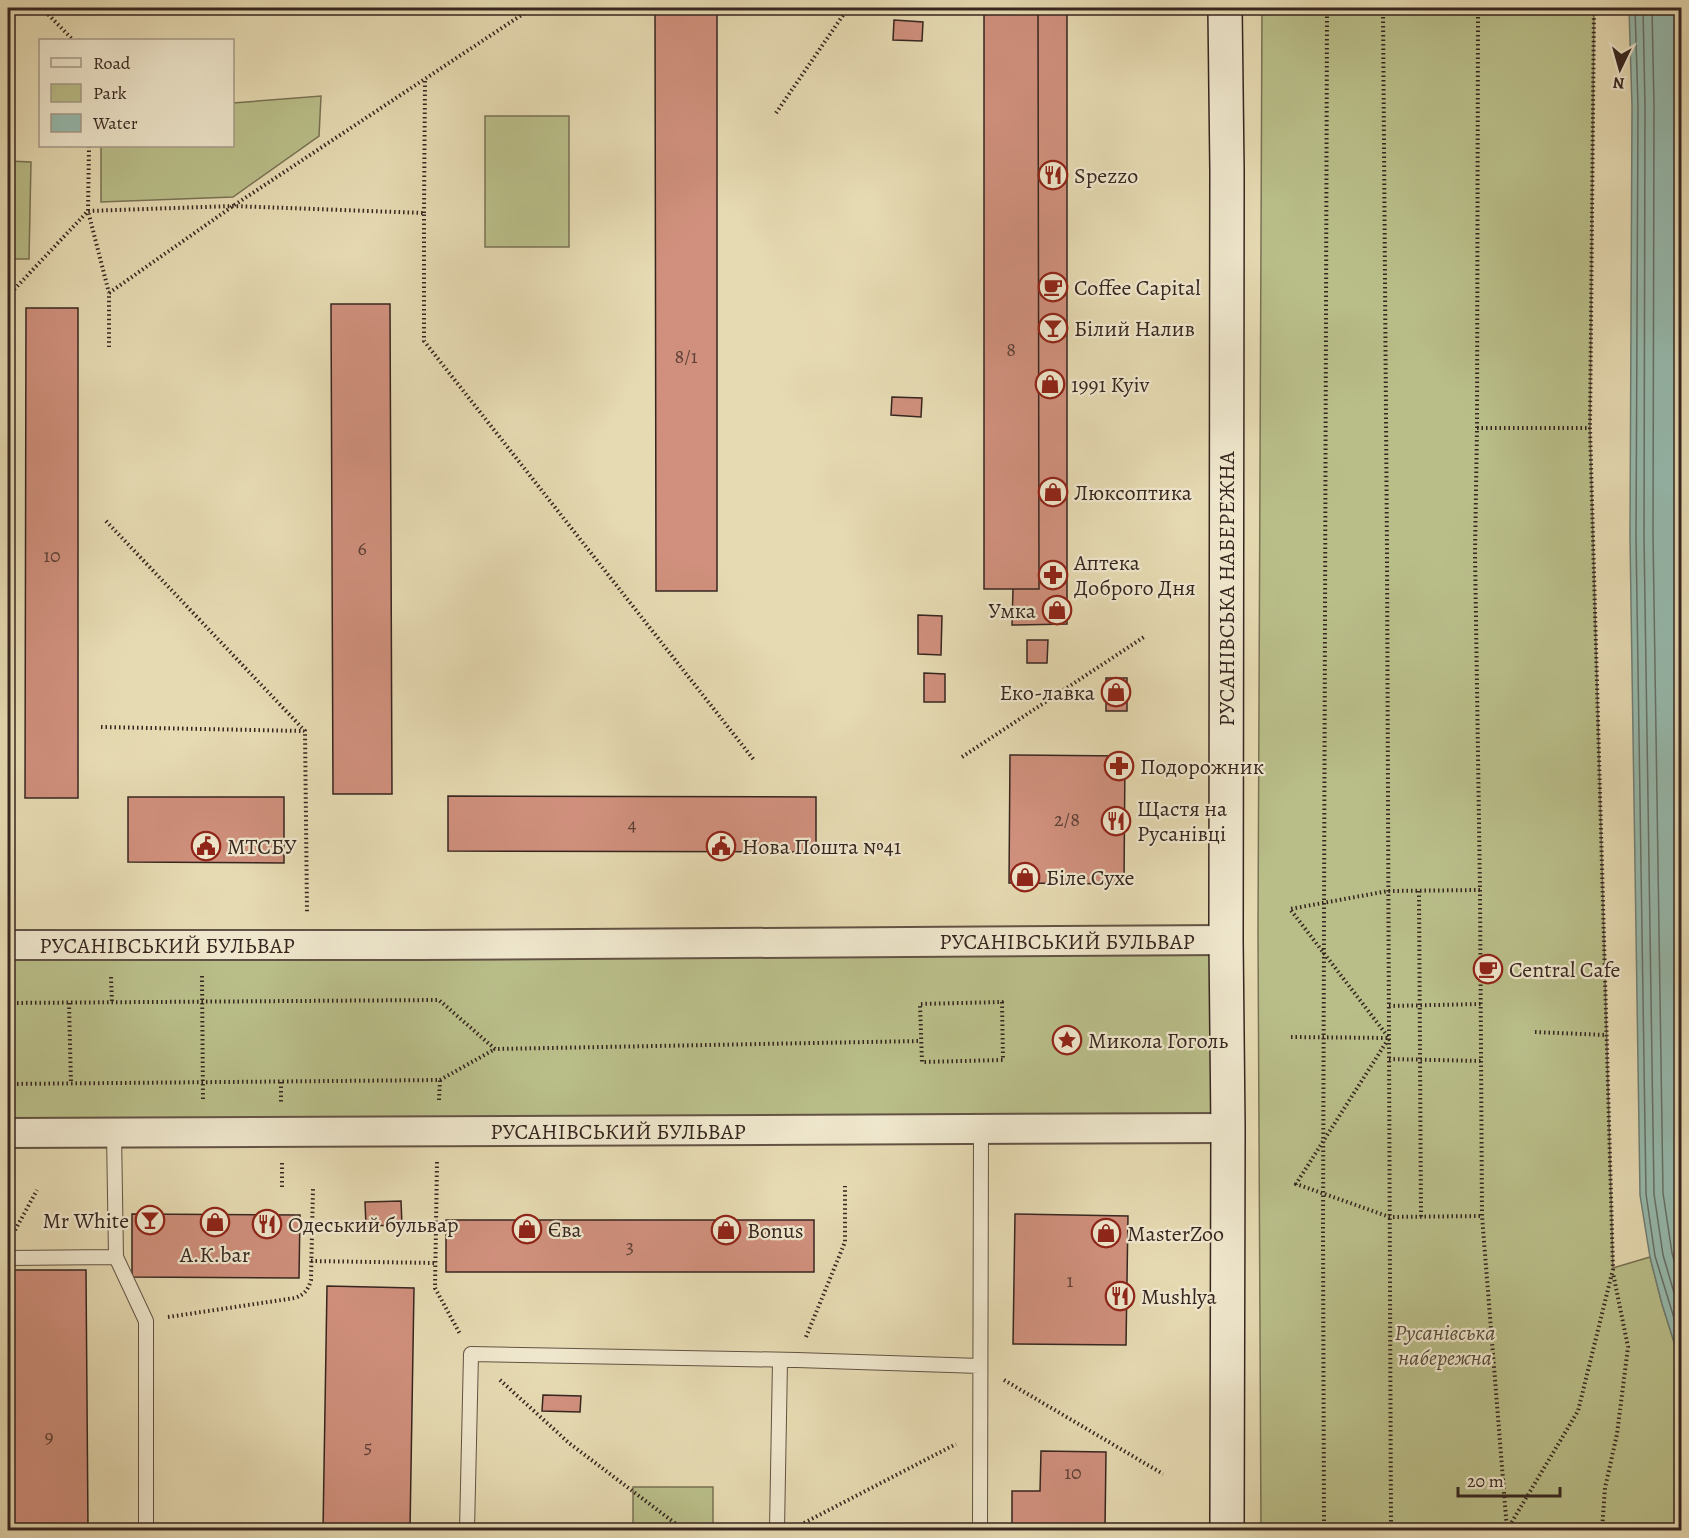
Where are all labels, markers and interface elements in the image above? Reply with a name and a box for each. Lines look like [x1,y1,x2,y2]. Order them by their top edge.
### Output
legend [39,39,234,147]
north arrow [1590,39,1650,99]
text: Road [93,51,131,75]
text: N [1612,71,1626,94]
text: Park [93,81,127,105]
text: Water [92,111,138,135]
restaurant icon: Spezzo [1037,159,1069,191]
place label: Spezzo [1074,161,1138,191]
cafe icon: Coffee Capital [1037,271,1069,303]
place label: Coffee Capital [1074,273,1201,303]
bar icon: Білий Налив [1037,312,1069,344]
place label: Білий Налив [1074,314,1195,344]
house number: 8 [1006,336,1016,363]
house number: 8/1 [674,343,698,370]
shop icon: 1991 Kyiv [1034,368,1066,400]
place label: 1991 Kyiv [1071,370,1150,400]
street label: РУСАНІВСЬКА НАБЕРЕЖНА [1212,450,1242,726]
shop icon: Люксоптика [1037,476,1069,508]
place label: Люксоптика [1074,478,1193,508]
house number: 6 [357,535,367,562]
house number: 10 [43,542,61,569]
place label: Аптека Доброго Дня [1073,548,1196,603]
pharmacy icon: Аптека Доброго Дня [1037,559,1069,591]
shop icon: Умка [1041,594,1073,626]
place label: Умка [988,596,1037,626]
shop icon: Еко-лавка [1100,676,1132,708]
place label: Еко-лавка [1000,678,1096,708]
pharmacy icon: Подорожник [1103,750,1135,782]
place label: Подорожник [1140,752,1264,782]
place label: Щастя на Русанівці [1137,794,1228,849]
restaurant icon: Щастя на Русанівці [1100,805,1132,837]
house number: 2/8 [1054,806,1080,833]
house number: 4 [627,811,637,838]
public building icon: МТСБУ [190,830,222,862]
public building icon: Нова Пошта №41 [705,830,737,862]
place label: МТСБУ [227,832,297,862]
place label: Нова Пошта №41 [742,832,901,862]
shop icon: Біле Сухе [1009,861,1041,893]
place label: Біле Сухе [1046,863,1135,893]
street label: РУСАНІВСЬКИЙ БУЛЬВАР [939,927,1195,957]
street label: РУСАНІВСЬКИЙ БУЛЬВАР [39,931,295,961]
cafe icon: Central Cafe [1472,953,1504,985]
place label: Central Cafe [1509,955,1620,985]
place icon: Микола Гоголь [1051,1024,1083,1056]
place label: Микола Гоголь [1088,1026,1229,1056]
street label: РУСАНІВСЬКИЙ БУЛЬВАР [490,1117,746,1147]
bar icon: Mr White [134,1204,166,1236]
place label: Mr White [42,1206,129,1236]
shop icon: А.К.bar [199,1206,231,1238]
restaurant icon: Одеський бульвар [251,1208,283,1240]
place label: Одеський бульвар [288,1210,459,1240]
shop icon: Єва [511,1213,543,1245]
shop icon: Bonus [710,1214,742,1246]
place label: Єва [548,1215,583,1245]
place label: Bonus [747,1216,804,1246]
shop icon: MasterZoo [1090,1217,1122,1249]
place label: MasterZoo [1127,1219,1224,1249]
house number: 3 [626,1233,634,1260]
place label: А.К.bar [179,1240,250,1270]
house number: 1 [1067,1267,1074,1294]
restaurant icon: Mushlya [1104,1280,1136,1312]
place label: Mushlya [1141,1282,1218,1312]
park label: Русанівська набережна [1395,1318,1495,1373]
house number: 9 [44,1423,54,1450]
house number: 5 [364,1433,372,1460]
house number: 10 [1064,1459,1082,1486]
scale bar [1458,1460,1560,1498]
text: 20 m [1467,1469,1504,1493]

